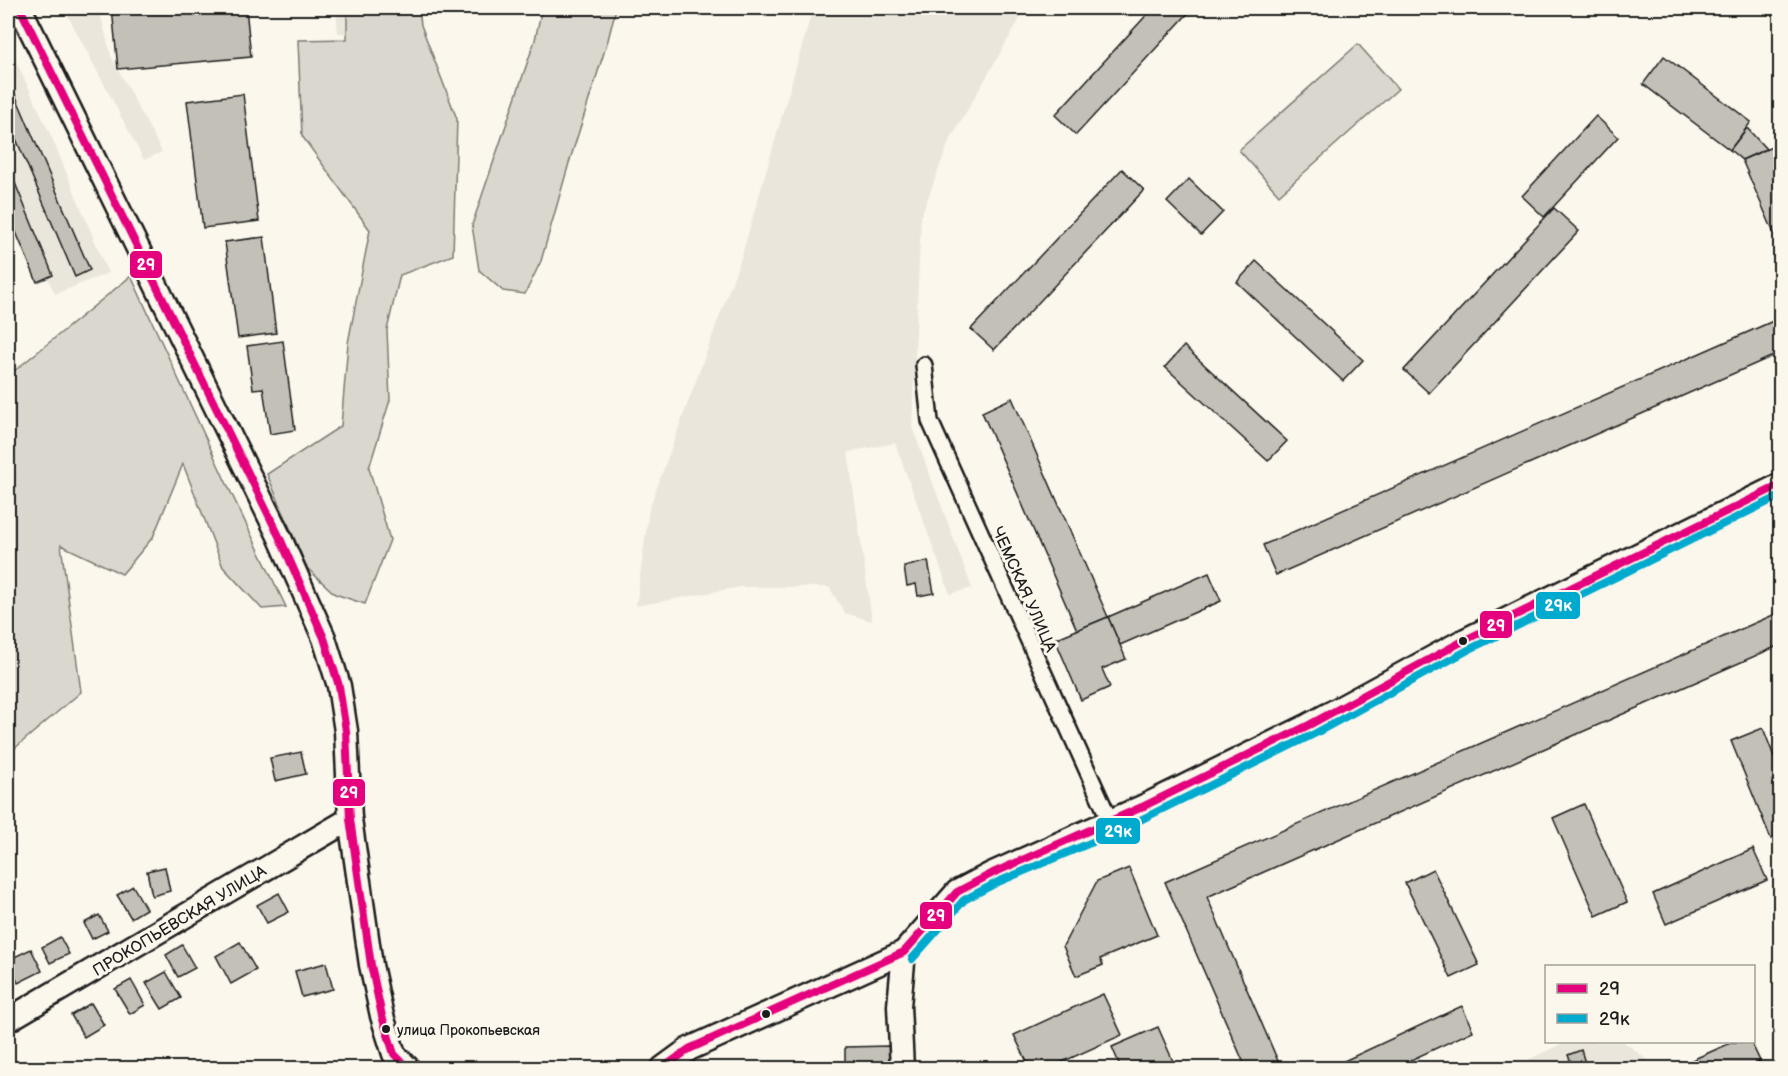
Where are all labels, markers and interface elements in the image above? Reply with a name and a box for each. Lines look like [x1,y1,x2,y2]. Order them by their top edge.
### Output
line badge: 29 [129,250,163,279]
text: 29 [137,256,155,275]
street label: ЧЕМСКАЯ УЛИЦА [987,524,1060,655]
line badge: 29к [1535,591,1581,620]
text: 29к [1544,597,1572,616]
line badge: 29 [1479,610,1513,639]
text: 29 [1487,617,1505,636]
unlabelled marker [1457,635,1469,647]
line badge: 29 [332,778,366,807]
text: 29 [340,784,358,803]
line badge: 29к [1095,817,1141,845]
text: 29к [1104,823,1132,842]
street label: ПРОКОПЬЕВСКАЯ УЛИЦА [90,862,270,981]
line badge: 29 [919,901,953,930]
text: 29 [927,907,945,926]
legend [1545,965,1755,1043]
text: 29 [1599,979,1620,1000]
unlabelled marker [760,1008,772,1020]
text: 29к [1599,1009,1630,1030]
place label: улица Прокопьевская [397,1022,540,1039]
marker: улица Прокопьевская [380,1023,392,1035]

